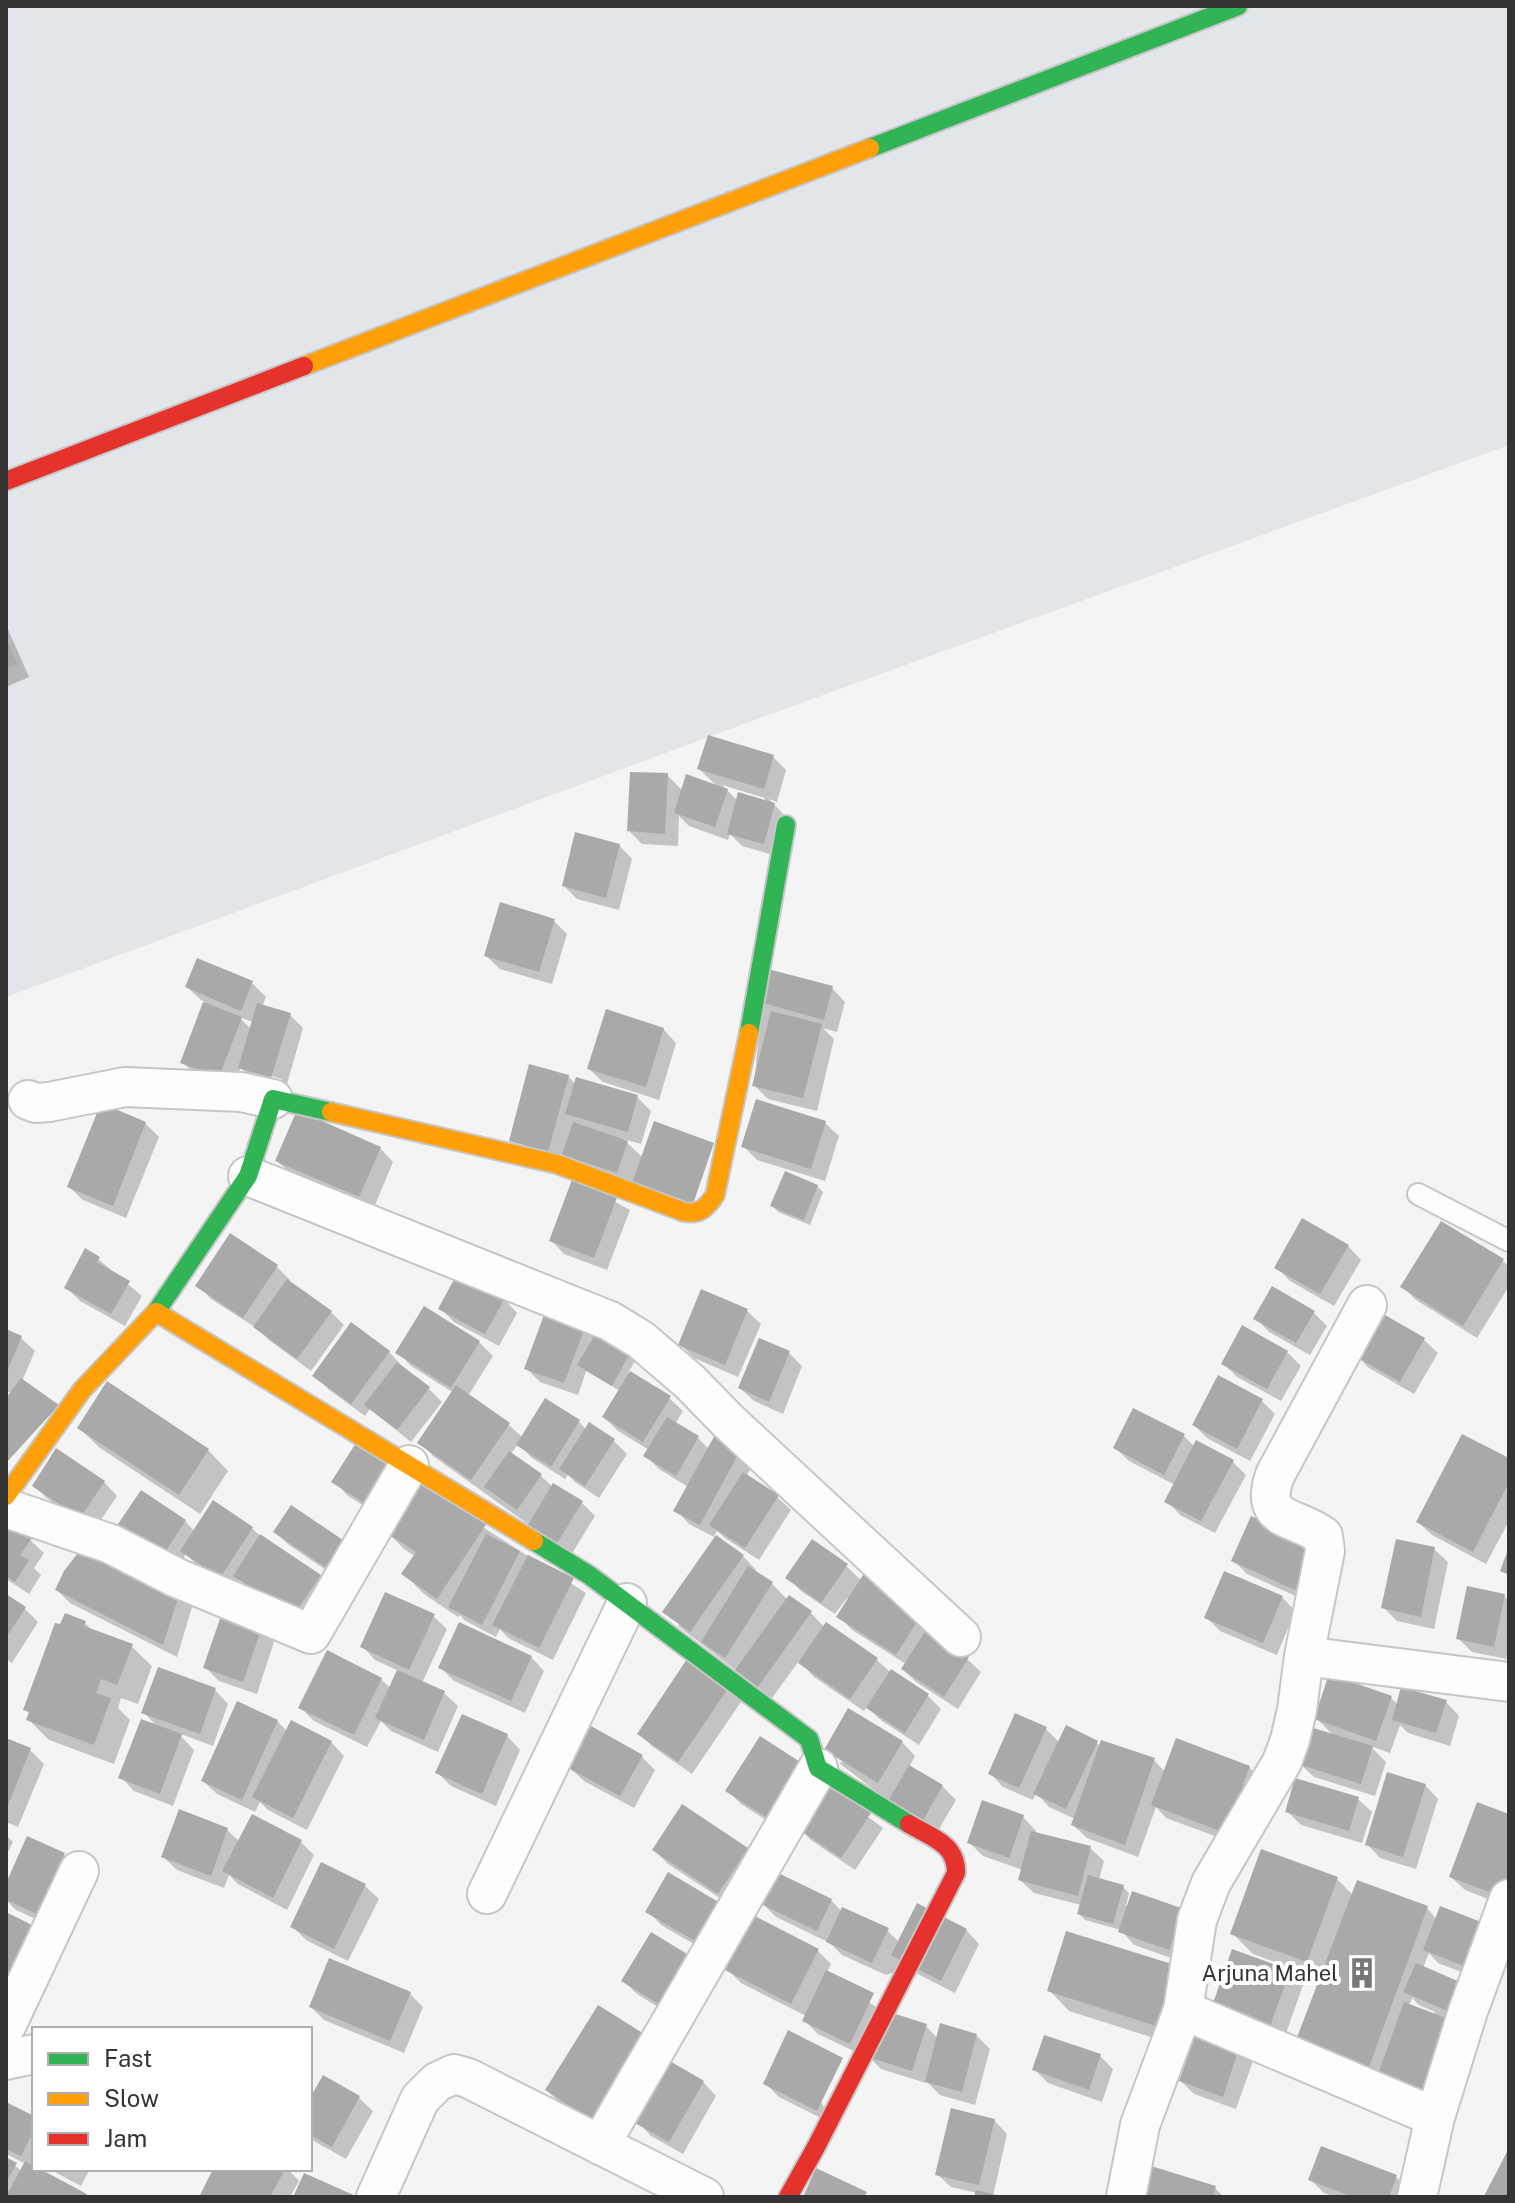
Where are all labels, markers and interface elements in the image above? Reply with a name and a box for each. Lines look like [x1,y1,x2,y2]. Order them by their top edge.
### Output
building icon: Arjuna Mahel [1345,1956,1379,1990]
place label: Arjuna Mahel [1202,1960,1338,1986]
legend [32,2027,312,2171]
text: Fast [104,2044,152,2072]
text: Slow [104,2084,159,2112]
text: Jam [104,2124,147,2152]

